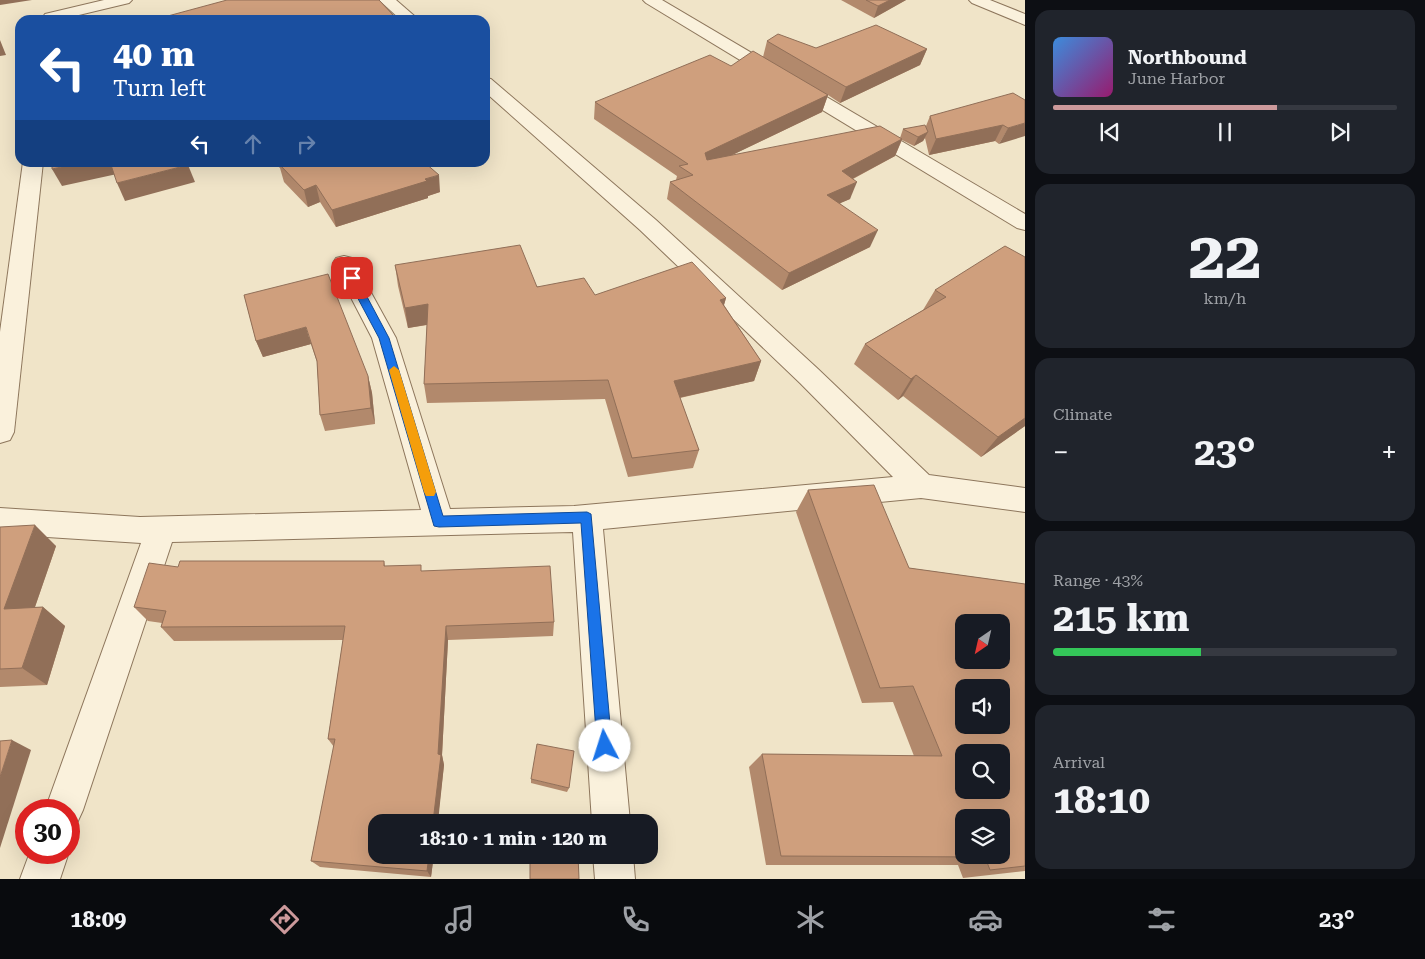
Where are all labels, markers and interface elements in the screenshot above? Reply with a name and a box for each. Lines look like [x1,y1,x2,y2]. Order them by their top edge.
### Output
text: 40 m [113,34,195,75]
icon: left [30,35,95,100]
text: Northbound [1128,46,1247,69]
text: June Harbor [1128,69,1225,88]
text: Turn left [113,76,206,101]
icon: previous [1096,118,1124,146]
icon: pause [1211,118,1239,146]
icon: next [1326,118,1354,146]
icon: left [186,130,214,158]
icon: ahead [239,130,267,158]
icon: right [292,130,320,158]
text: 22 [1189,218,1261,294]
pin [331,257,373,299]
icon: arrive [338,264,366,292]
text: km/h [1204,289,1246,308]
text: Climate [1053,405,1112,424]
text: 23° [1194,430,1256,474]
text: − [1053,436,1069,469]
text: + [1381,436,1397,469]
text: Range · 43% [1053,571,1143,590]
text: 215 km [1053,596,1189,640]
north arrow [955,614,1010,669]
map controls [955,614,1010,864]
button: sound [955,679,1010,734]
position arrow [578,719,630,771]
button: search [955,744,1010,799]
text: Arrival [1053,753,1105,772]
text: 18:10 [1053,778,1150,822]
speed limit sign: 30 [15,799,80,864]
button: layers [955,809,1010,864]
text: 18:10 · 1 min · 120 m [419,827,607,850]
icon: directions [267,902,302,937]
icon: music [442,902,477,937]
icon: phone [618,902,653,937]
icon: climate [793,902,828,937]
icon: car [968,902,1003,937]
icon: filters [1144,902,1179,937]
text: 18:09 [70,907,126,932]
text: 23° [1319,907,1355,932]

